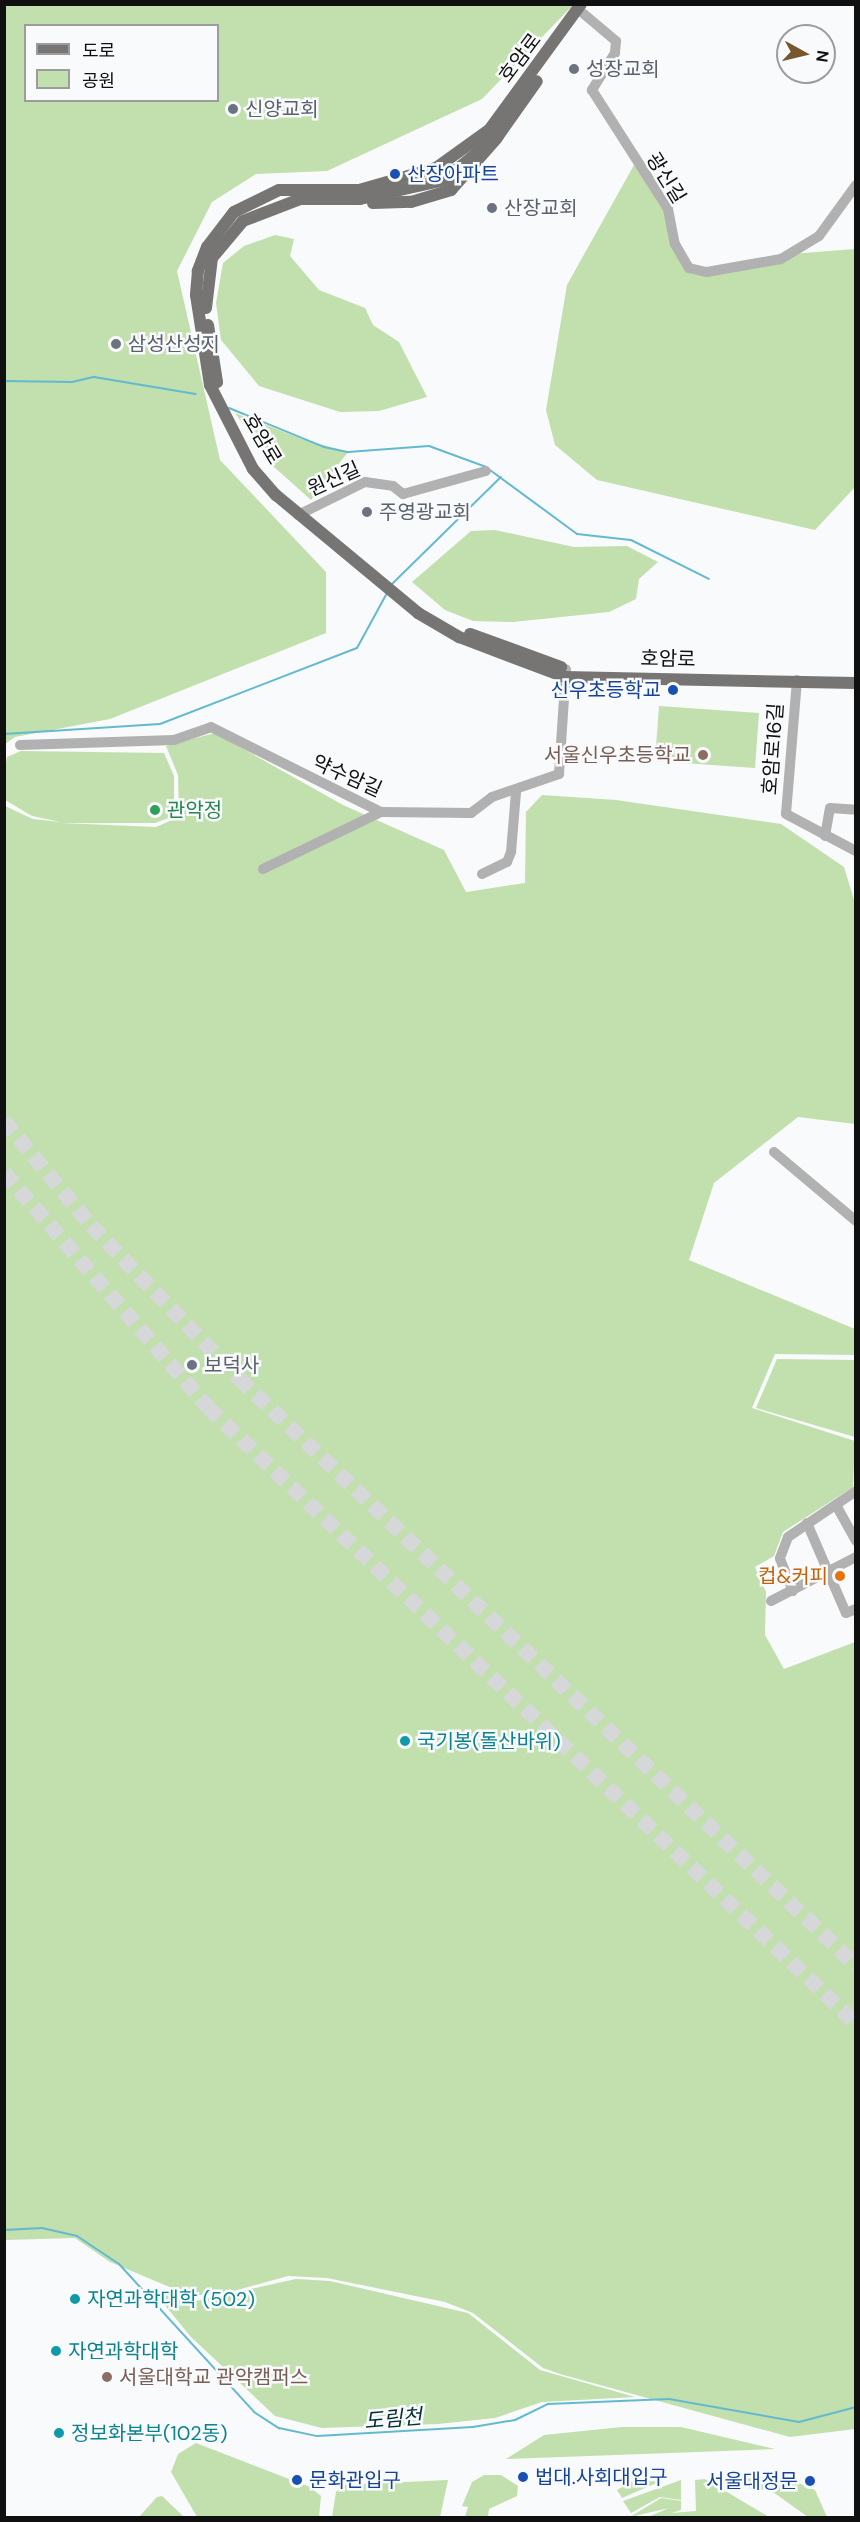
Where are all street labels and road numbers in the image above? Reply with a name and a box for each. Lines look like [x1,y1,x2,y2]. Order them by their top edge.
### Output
street label: 호암로 [494,29,546,87]
street label: 광신길 [641,148,691,208]
street label: 호암로 [237,409,287,469]
street label: 원신길 [304,457,364,501]
street label: 호암로 [640,647,696,671]
street label: 호암로16길 [758,702,788,796]
street label: 약수암길 [309,750,385,802]

